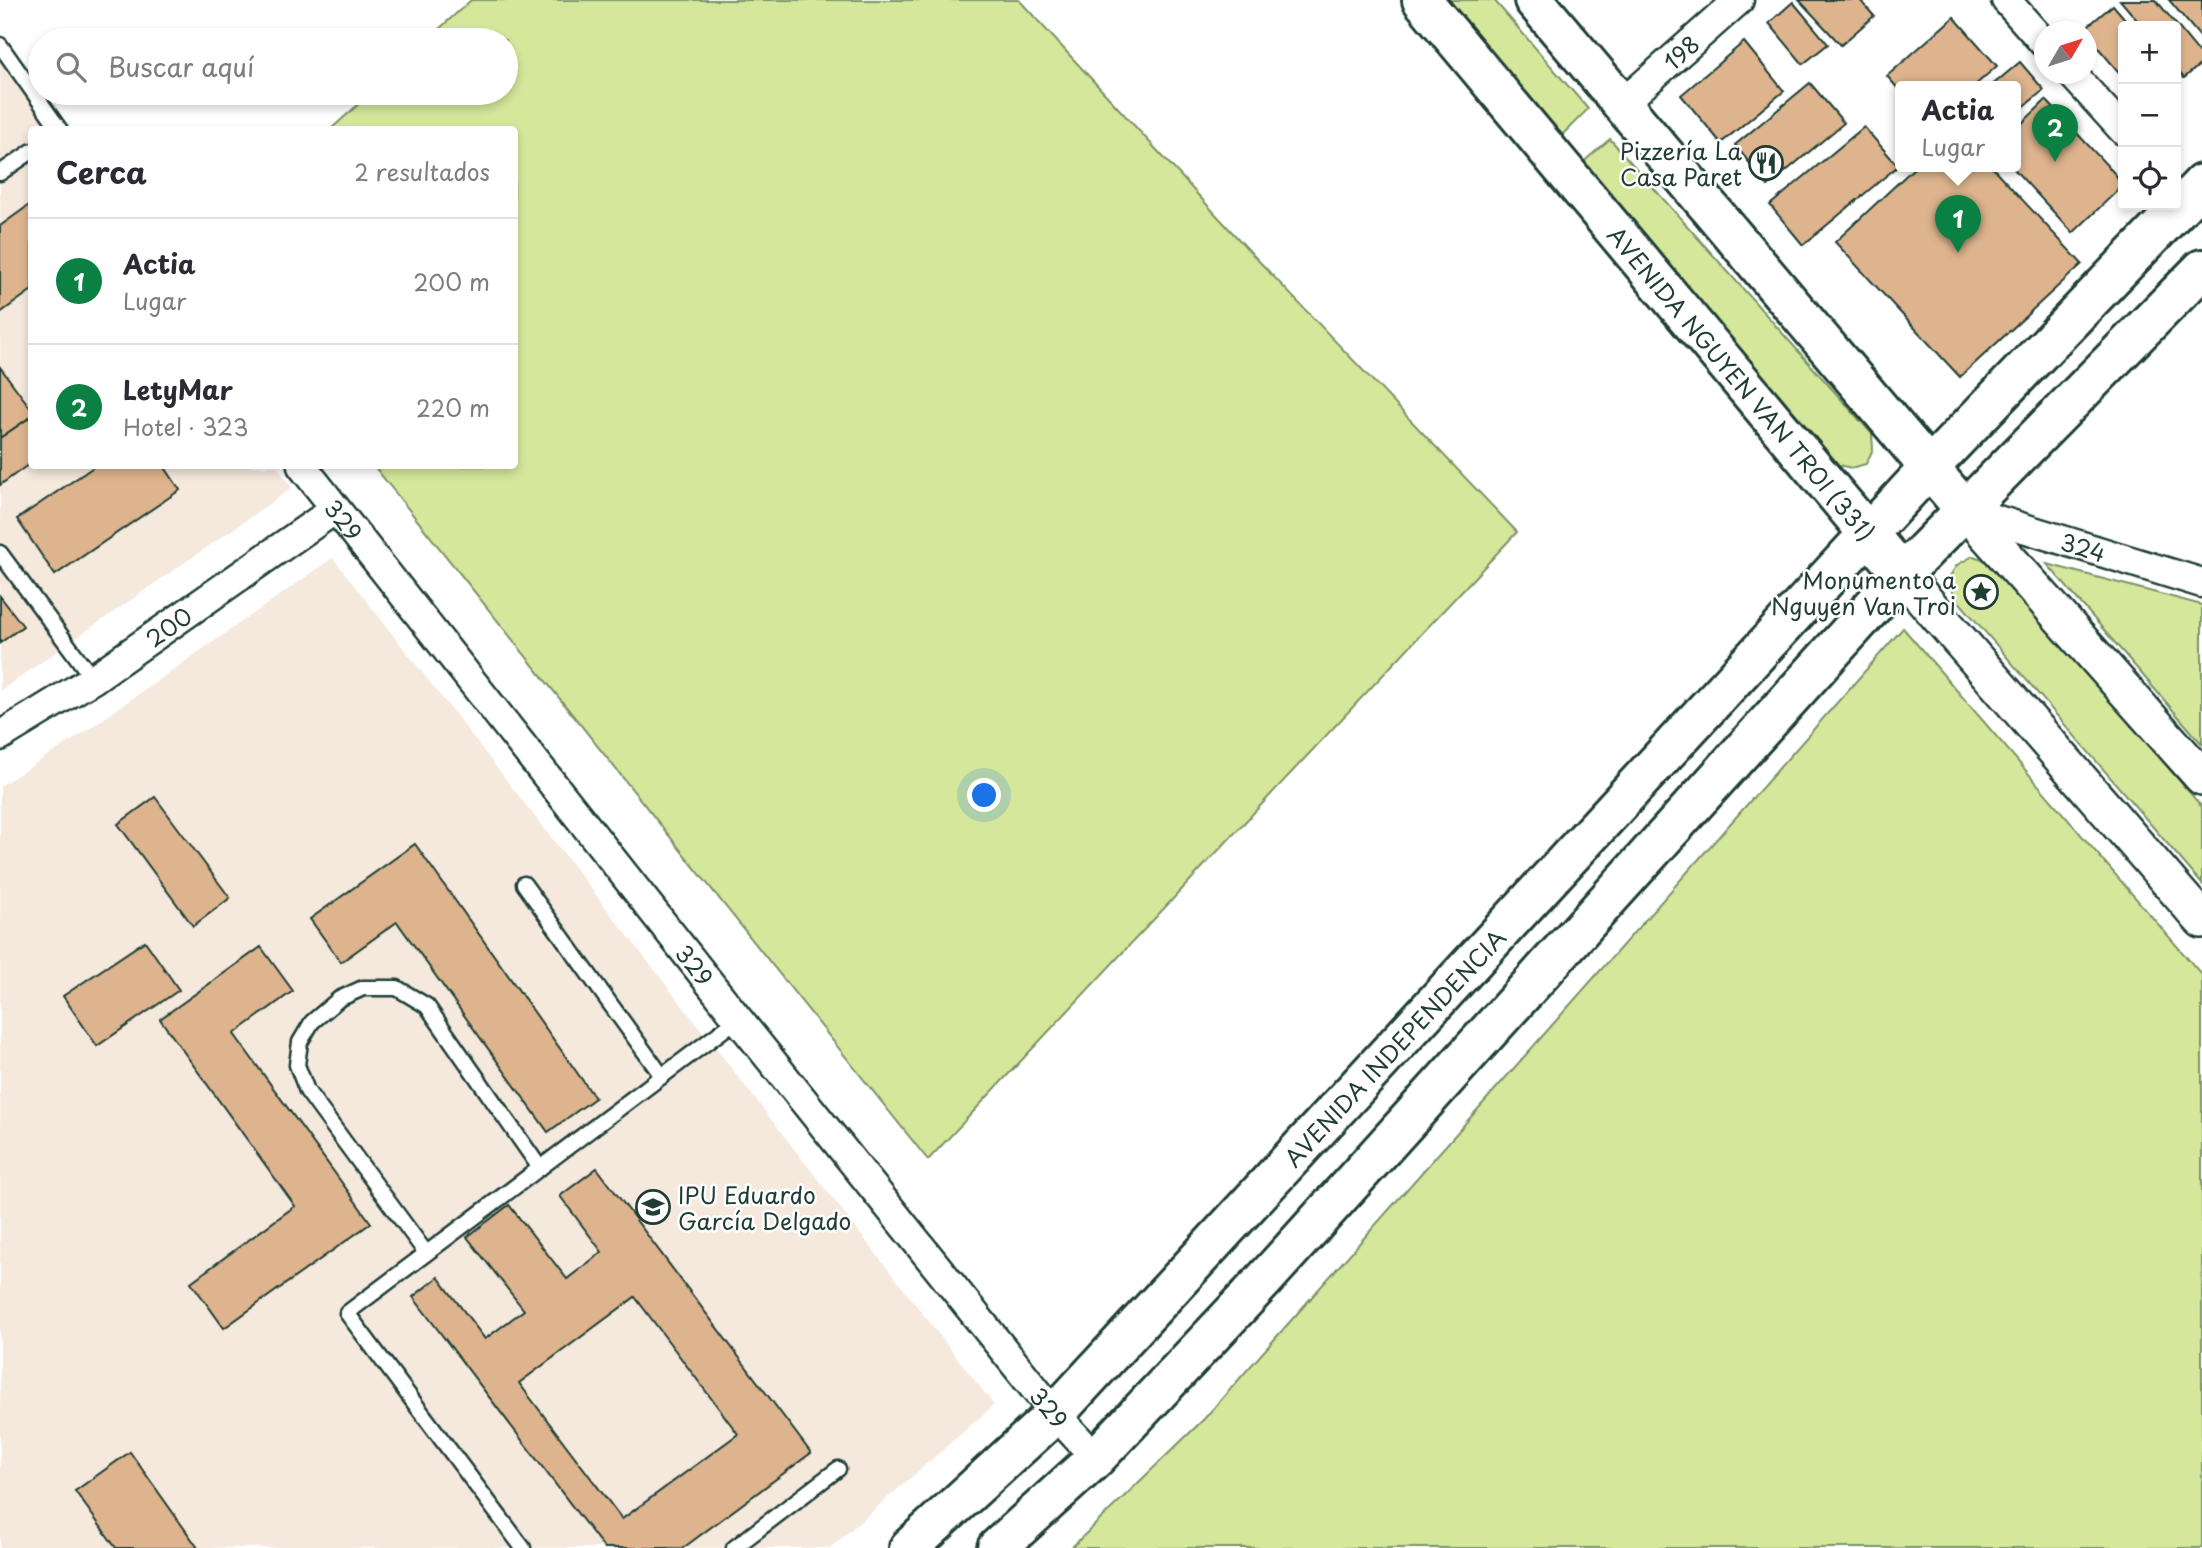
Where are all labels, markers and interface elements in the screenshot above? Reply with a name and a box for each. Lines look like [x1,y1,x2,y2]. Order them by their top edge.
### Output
north arrow [2034,21,2097,84]
map controls [2118,21,2181,210]
button: + [2118,21,2181,84]
street label: 198 [1655,26,1706,78]
search box [28,28,518,105]
text: Buscar aquí [108,47,254,86]
icon: search [52,48,90,86]
popup [1895,81,2021,172]
button: − [2118,84,2181,147]
text: Actia [1922,90,1994,129]
pin: 2 [2032,104,2078,162]
text: Lugar [1922,129,1985,164]
place label: Pizzería La Casa Paret [1620,133,1743,194]
restaurant icon: Pizzería La Casa Paret [1747,144,1785,182]
button: locate [2118,147,2181,210]
text: Cerca [56,149,147,194]
text: 2 resultados [354,154,490,189]
pin: 1 [1935,195,1981,253]
street label: AVENIDA NGUYEN VAN TROI (331) [1600,218,1884,548]
text: Actia [123,244,196,283]
text: 1 [74,264,85,299]
text: 200 m [413,264,490,299]
text: Lugar [123,283,186,318]
text: LetyMar [123,370,233,409]
text: 2 [71,390,87,425]
text: 220 m [416,390,490,425]
text: Hotel · 323 [123,409,249,444]
street label: 329 [317,491,371,548]
street label: 324 [2057,523,2110,570]
place label: Monumento a Nguyen Van Troi [1771,562,1956,623]
place icon: Monumento a Nguyen Van Troi [1962,573,2000,611]
street label: 200 [138,598,199,655]
your location [967,778,1001,812]
street label: AVENIDA INDEPENDENCIA [1275,920,1513,1174]
street label: 329 [668,937,723,993]
place label: IPU Eduardo García Delgado [678,1177,851,1238]
school or university icon: IPU Eduardo García Delgado [634,1188,672,1226]
street label: 329 [1022,1379,1077,1436]

